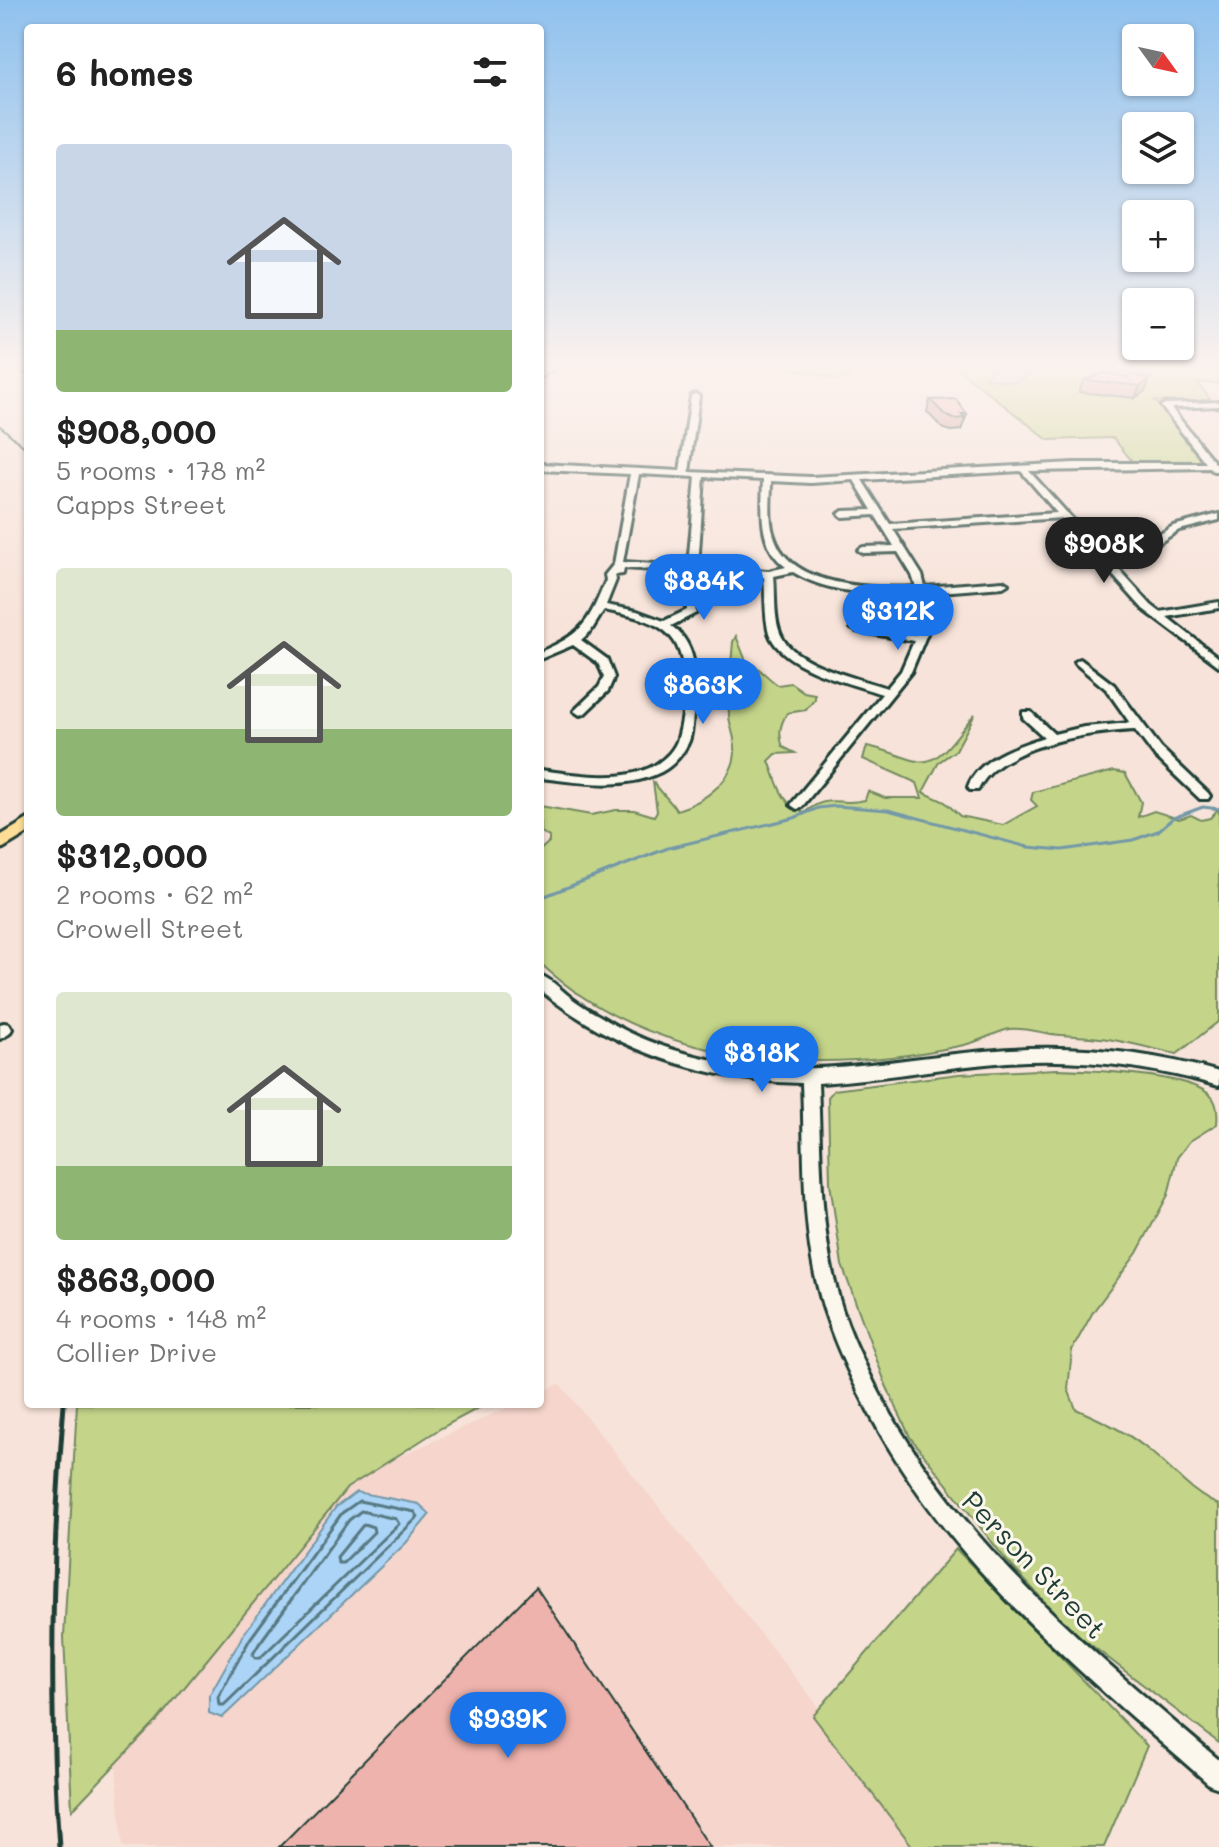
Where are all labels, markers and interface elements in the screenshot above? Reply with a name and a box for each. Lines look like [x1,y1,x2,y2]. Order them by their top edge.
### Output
north arrow [1122,24,1194,96]
map controls [1122,24,1194,360]
text: 6 homes [56,50,194,95]
icon: filters [468,50,512,94]
button: layers [1122,112,1194,184]
icon: home [212,196,356,340]
button: + [1122,200,1194,272]
button: − [1122,288,1194,360]
text: $908,000 [56,408,216,453]
text: 5 rooms · 178 m² [56,453,265,487]
text: Capps Street [56,487,227,521]
pin: $908K [1048,517,1160,585]
text: $908K [1063,526,1145,560]
pin: $884K [648,554,760,622]
text: $884K [663,563,745,597]
pin: $312K [842,584,954,652]
text: $312K [861,593,935,627]
icon: home [212,620,356,764]
pin: $863K [647,658,759,726]
text: $863K [663,667,743,701]
text: $312,000 [56,832,208,877]
text: 2 rooms · 62 m² [56,877,253,911]
text: Crowell Street [56,911,243,945]
pin: $818K [706,1026,818,1094]
text: $818K [724,1035,800,1069]
icon: home [212,1044,356,1188]
text: $863,000 [56,1256,215,1301]
text: 4 rooms · 148 m² [56,1301,266,1335]
text: Collier Drive [56,1335,217,1369]
street label: Person Street [955,1483,1114,1646]
pin: $939K [452,1692,564,1760]
text: $939K [468,1701,548,1735]

